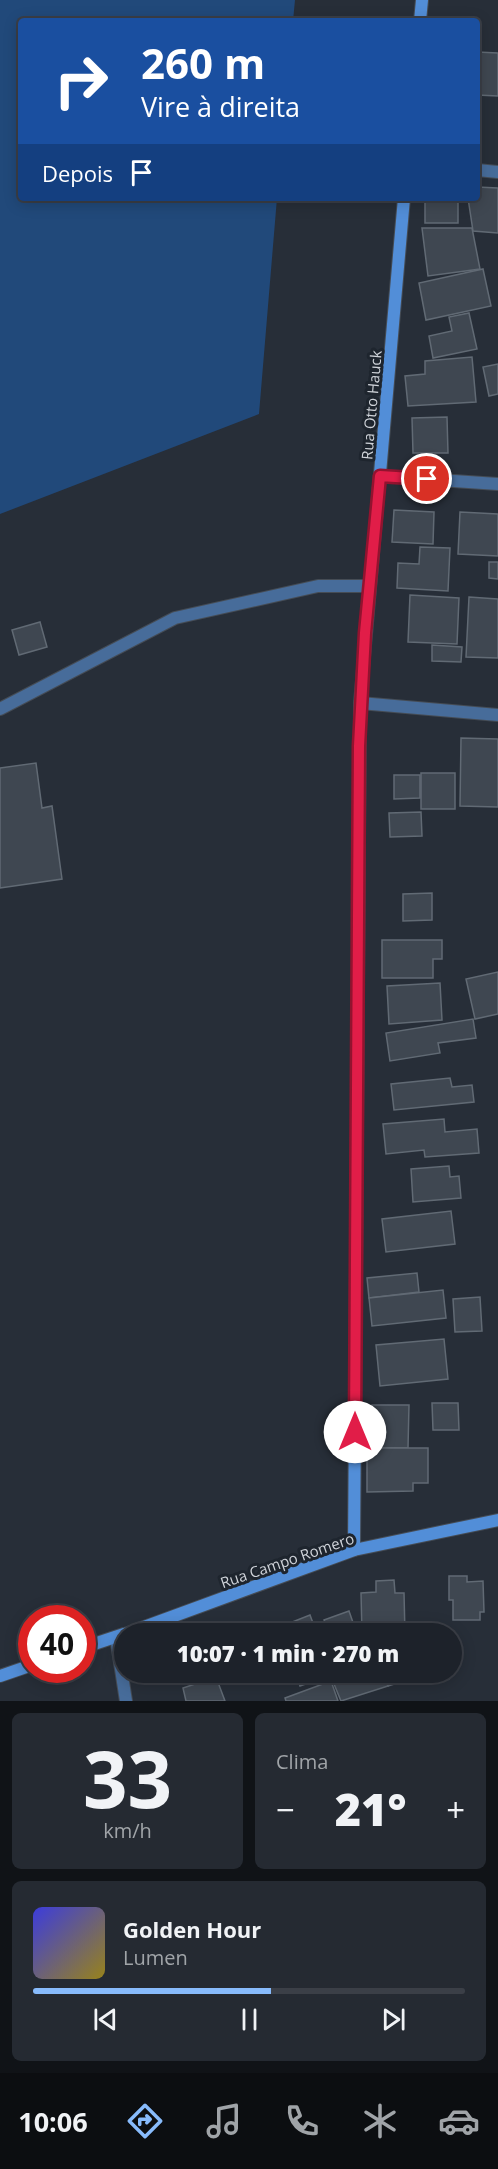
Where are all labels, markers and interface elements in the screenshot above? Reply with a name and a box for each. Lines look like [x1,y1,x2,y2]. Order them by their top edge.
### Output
text: 260 m [141,34,265,91]
icon: right [42,42,120,120]
text: Vire à direita [141,88,300,125]
icon: arrive [125,156,158,189]
text: Depois [42,158,113,188]
street label: Rua Otto Hauck [356,349,386,460]
pin [401,453,452,504]
icon: arrive [410,462,443,495]
position arrow [323,1400,387,1464]
street label: Rua Campo Romero [217,1528,357,1592]
speed limit sign: 40 [18,1605,96,1683]
text: 10:07 · 1 min · 270 m [177,1638,399,1668]
text: 33 [83,1725,172,1831]
text: Clima [276,1748,328,1775]
text: 21° [335,1778,406,1839]
text: − [276,1787,295,1832]
text: + [446,1787,465,1832]
text: km/h [103,1817,152,1844]
text: Golden Hour [123,1914,261,1944]
text: Lumen [123,1944,188,1971]
icon: previous [89,2003,122,2036]
icon: pause [233,2003,266,2036]
icon: next [377,2003,410,2036]
icon: directions [124,2100,166,2142]
icon: music [203,2100,245,2142]
icon: phone [281,2100,323,2142]
icon: climate [359,2100,401,2142]
icon: car [438,2100,480,2142]
text: 10:06 [18,2103,88,2140]

